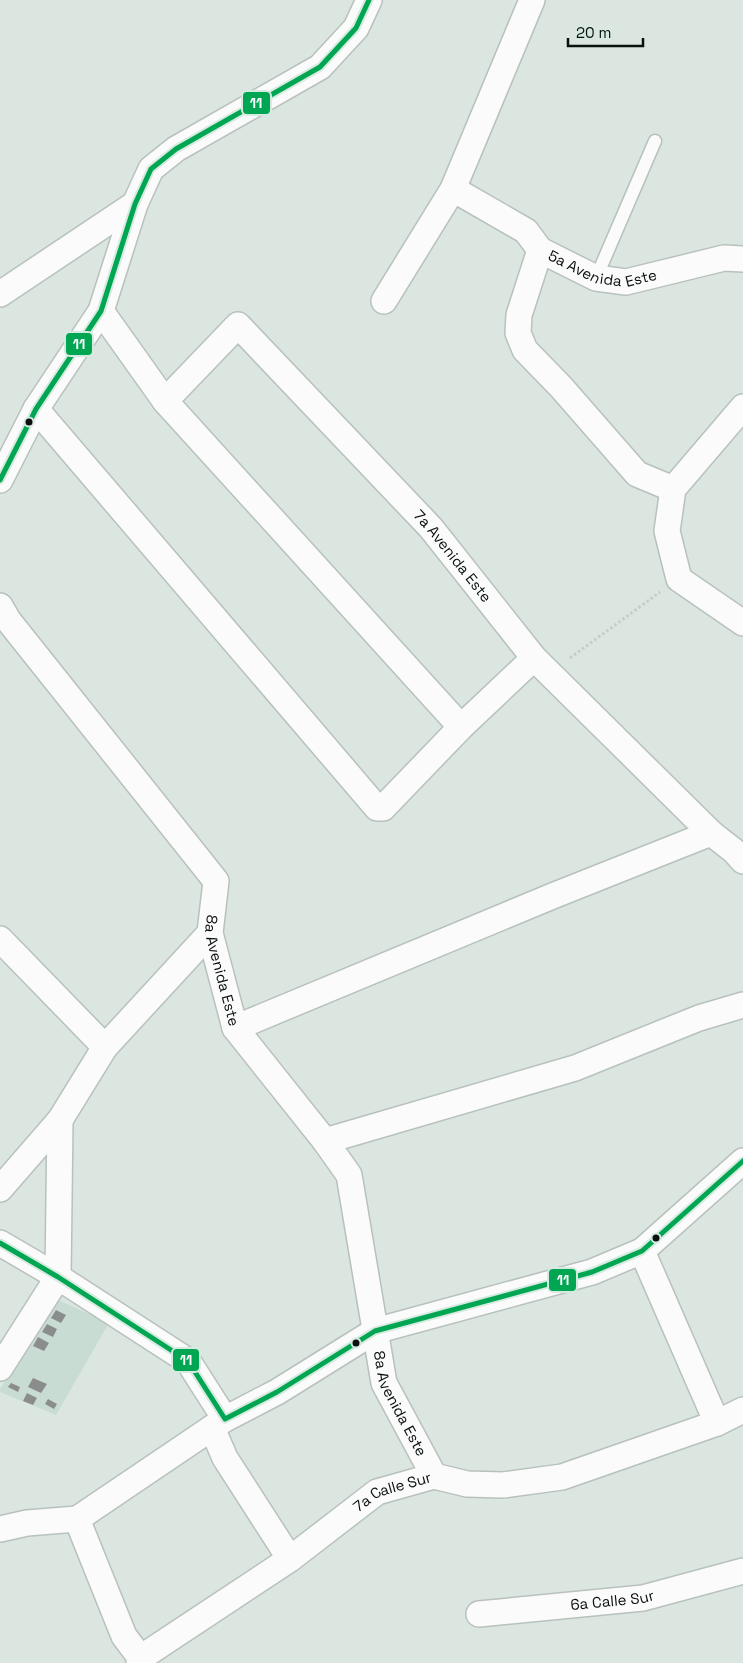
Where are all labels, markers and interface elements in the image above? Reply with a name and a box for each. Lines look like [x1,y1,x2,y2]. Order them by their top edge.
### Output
scale bar [568,15,643,47]
text: 20 m [576,23,611,42]
line badge: 11 [242,91,271,115]
text: 11 [250,94,262,112]
street label: 5a Avenida Este [545,246,659,291]
line badge: 11 [65,332,93,356]
text: 11 [73,335,85,353]
unlabelled marker [24,417,34,427]
street label: 7a Avenida Este [410,506,496,606]
street label: 8a Avenida Este [201,914,244,1028]
unlabelled marker [651,1233,661,1243]
line badge: 11 [548,1268,577,1292]
text: 11 [557,1271,569,1289]
unlabelled marker [351,1338,361,1348]
line badge: 11 [172,1348,200,1372]
street label: 8a Avenida Este [370,1349,432,1459]
text: 11 [180,1351,192,1369]
street label: 7a Calle Sur [349,1467,434,1516]
street label: 6a Calle Sur [570,1585,657,1614]

